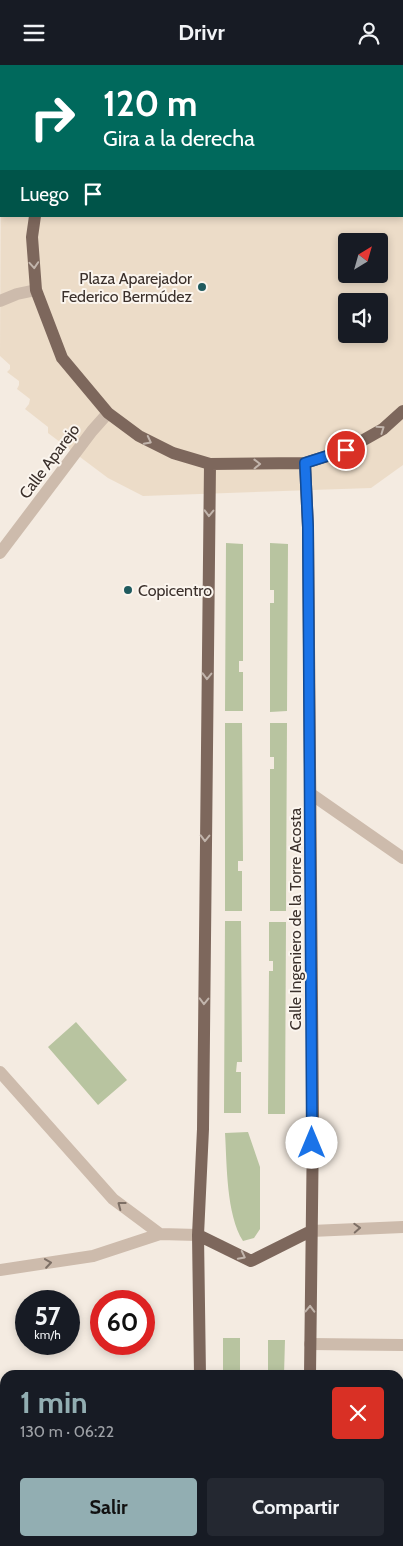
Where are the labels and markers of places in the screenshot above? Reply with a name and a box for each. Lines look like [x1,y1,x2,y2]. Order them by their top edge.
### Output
place label: Plaza Aparejador Federico Bermúdez [61,269,193,306]
marker: Plaza Aparejador Federico Bermúdez [196,281,208,293]
pin [325,429,367,471]
place label: Copicentro [138,581,212,600]
marker: Copicentro [122,584,134,596]

